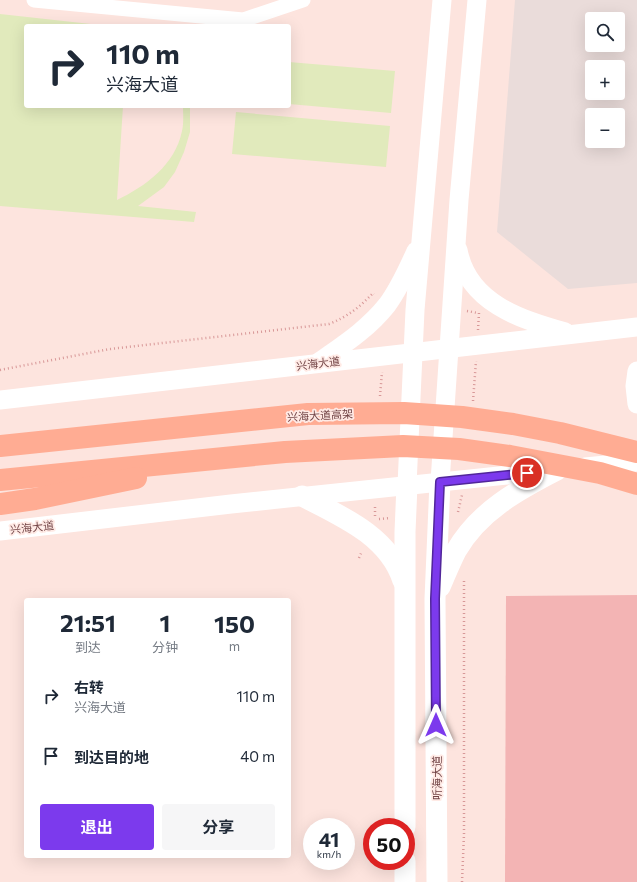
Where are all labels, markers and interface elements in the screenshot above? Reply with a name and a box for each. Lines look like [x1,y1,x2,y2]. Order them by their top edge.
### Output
map controls [585,12,625,148]
button: search [585,12,625,52]
text: 110 m [106,36,180,70]
icon: right [40,40,92,92]
button: + [585,60,625,100]
text: 兴海大道 [106,73,178,95]
button: − [585,108,625,148]
street label: 兴海大道 [295,354,341,372]
street label: 兴海大道高架 [287,407,353,423]
pin [510,456,544,490]
icon: arrive [516,462,538,484]
street label: 兴海大道 [9,518,55,536]
text: 21:51 [60,608,116,637]
text: 1 [160,608,170,637]
text: 150 [214,609,255,638]
text: m [229,638,240,654]
text: 到达 [75,639,101,655]
text: 分钟 [152,639,178,655]
text: 右转 [74,678,104,696]
icon: right [40,685,62,707]
text: 110 m [236,687,275,705]
text: 兴海大道 [74,699,126,715]
position arrow [415,704,457,746]
icon: arrive [40,745,62,767]
text: 40 m [240,747,275,765]
text: 到达目的地 [74,748,149,766]
street label: 听海大道 [430,756,443,800]
button: 退出 [40,804,154,850]
button: 分享 [162,804,275,850]
speed limit sign: 50 [363,818,415,870]
text: 41 [319,827,339,851]
text: km/h [317,848,341,860]

